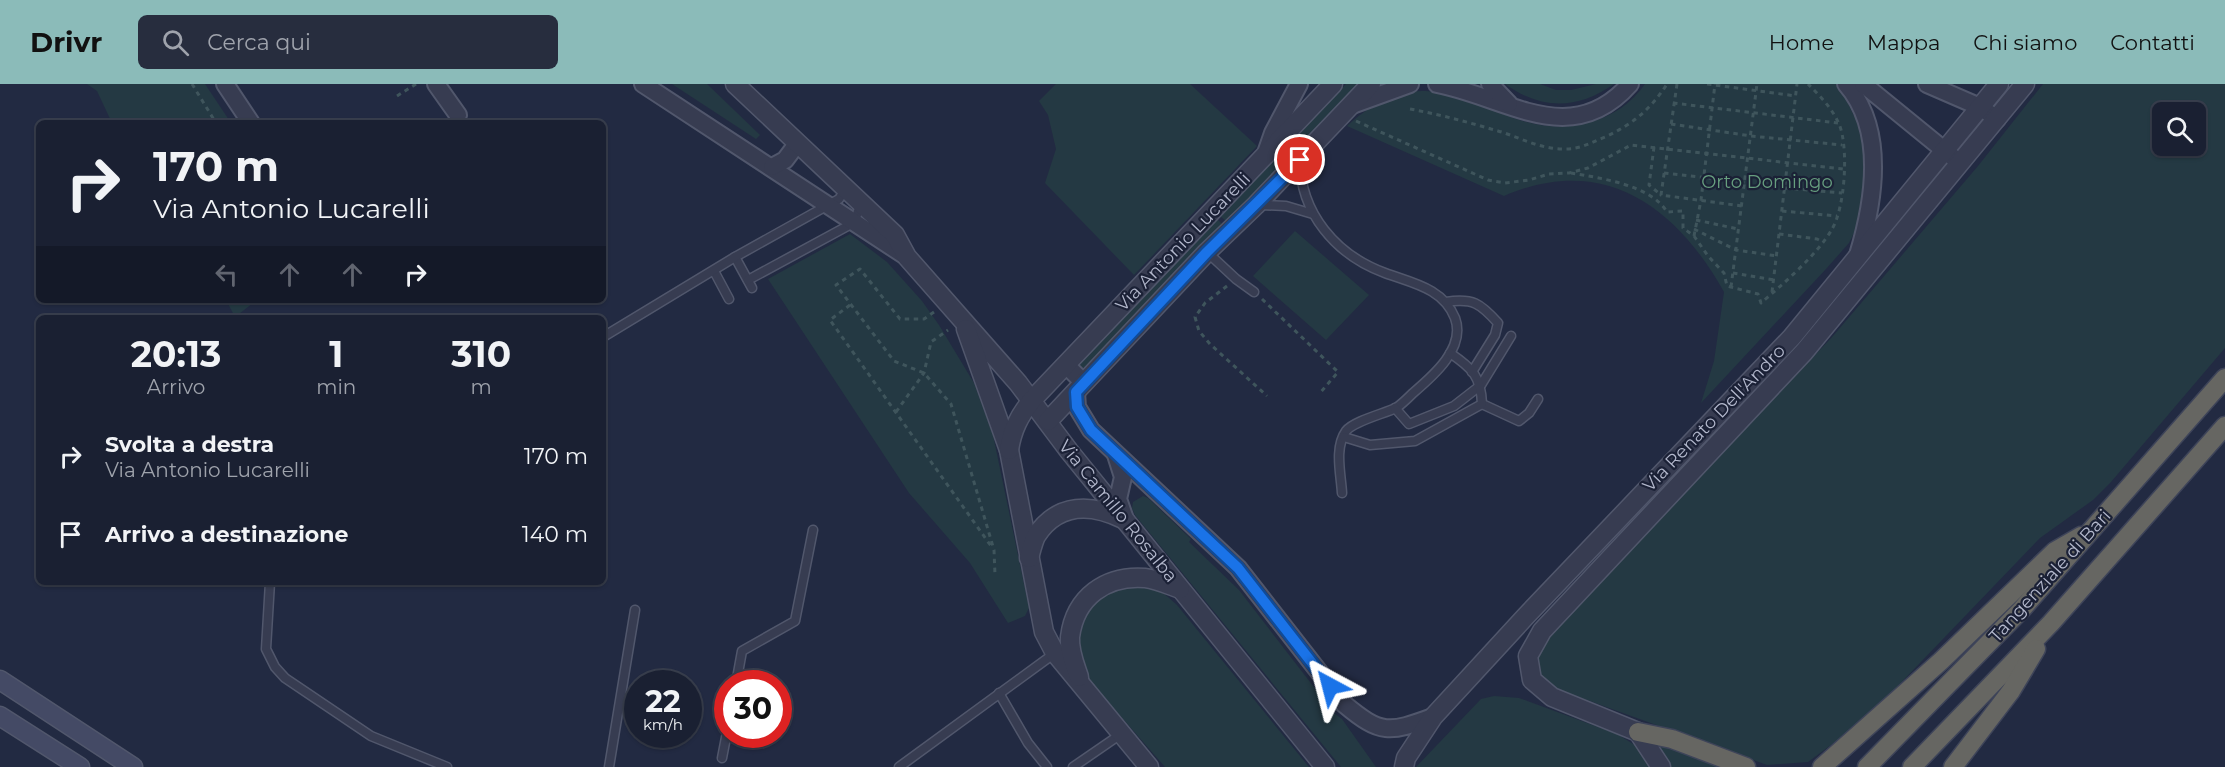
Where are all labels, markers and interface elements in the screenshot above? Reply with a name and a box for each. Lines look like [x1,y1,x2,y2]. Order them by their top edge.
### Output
search box [138,15,558,69]
text: Drivr [30,25,102,59]
icon: search [159,26,192,59]
text: Cerca qui [207,29,311,56]
text: Home [1769,30,1834,55]
text: Mappa [1867,30,1940,55]
text: Chi siamo [1973,30,2077,55]
text: Contatti [2110,30,2195,55]
map controls [2152,102,2206,156]
button: search [2152,102,2206,156]
pin [1274,134,1325,185]
text: 170 m [153,140,279,192]
icon: arrive [1283,143,1316,176]
icon: right [54,144,132,222]
street label: Via Antonio Lucarelli [1111,168,1255,316]
park label: Orto Domingo [1701,171,1833,193]
text: Via Antonio Lucarelli [153,192,430,225]
icon: left [210,258,243,291]
icon: ahead [273,258,306,291]
icon: ahead [336,258,369,291]
icon: right [399,258,432,291]
text: 20:13 [131,332,221,376]
text: 1 [329,332,343,376]
text: 310 [451,332,511,376]
street label: Via Renato Dell'Andro [1638,340,1790,496]
text: Arrivo [147,375,205,399]
text: min [316,375,356,399]
text: m [471,375,492,399]
text: Svolta a destra [105,431,274,458]
street label: Via Camillo Rosalba [1054,435,1182,587]
icon: right [54,440,87,473]
text: 170 m [524,443,588,470]
text: Via Antonio Lucarelli [105,458,310,482]
street label: Tangenziale di Bari [1985,505,2115,647]
icon: arrive [54,518,87,551]
text: Arrivo a destinazione [105,521,348,548]
text: 140 m [522,521,588,548]
position arrow [1298,654,1362,718]
speed limit sign: 30 [714,670,792,748]
text: 22 [645,683,681,720]
text: km/h [643,715,683,734]

